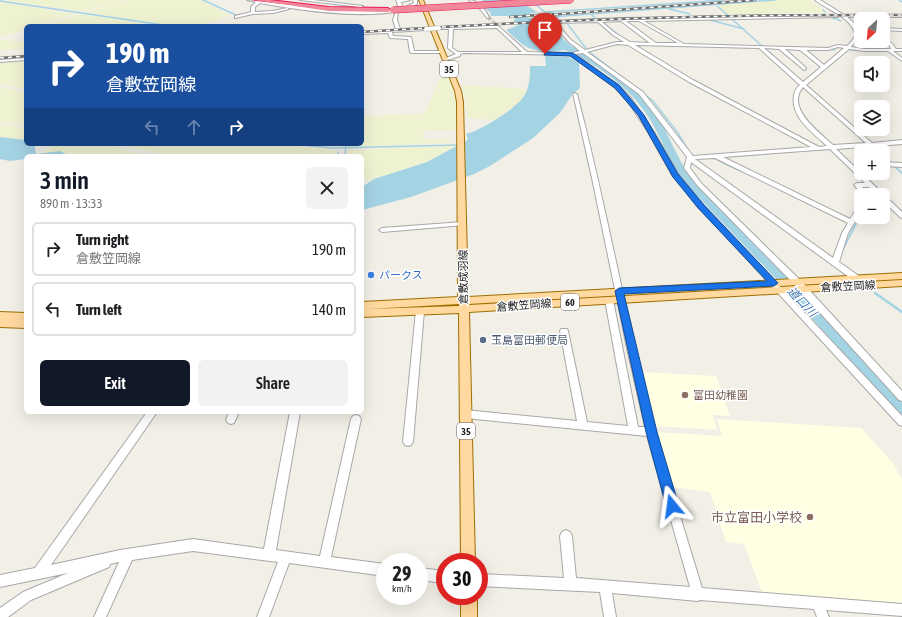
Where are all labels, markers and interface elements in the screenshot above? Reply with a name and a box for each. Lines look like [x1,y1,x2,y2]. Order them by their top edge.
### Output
north arrow [854,12,890,48]
map controls [854,12,890,224]
pin [528,13,562,54]
icon: arrive [534,19,556,41]
text: 190 m [106,37,169,69]
icon: right [40,40,92,92]
button: sound [854,56,890,92]
road number: 35 [440,61,458,77]
text: 倉敷笠岡線 [106,74,196,95]
button: layers [854,100,890,136]
icon: left [141,116,163,138]
icon: ahead [183,116,205,138]
icon: right [225,116,247,138]
button: + [854,144,890,180]
text: 3 min [40,167,89,194]
button: close [306,167,348,209]
button: − [854,188,890,224]
text: 890 m · 13:33 [40,196,103,211]
text: Turn right [76,231,129,248]
icon: right [42,238,64,260]
text: 190 m [312,241,346,258]
street label: 倉敷成羽線 [457,250,469,305]
text: 倉敷笠岡線 [76,251,141,266]
place label: パークス [379,269,423,281]
marker: パークス [366,270,376,280]
street label: 倉敷笠岡線 [820,279,876,293]
water label: 道口川 [785,284,821,321]
road number: 60 [561,294,579,310]
street label: 倉敷笠岡線 [496,297,552,313]
icon: left [42,298,64,320]
text: Turn left [76,301,122,318]
text: 140 m [312,301,346,318]
place label: 玉島富田郵便局 [491,334,568,346]
marker: 玉島富田郵便局 [478,335,488,345]
button: Exit [40,360,190,406]
button: Share [198,360,348,406]
place label: 富田幼稚園 [693,389,748,401]
marker: 富田幼稚園 [680,390,690,400]
road number: 35 [457,423,475,439]
position arrow [651,485,693,527]
place label: 市立富田小学校 [711,510,802,525]
marker: 市立富田小学校 [805,512,815,522]
speed limit sign: 30 [436,553,488,605]
text: 29 [393,562,411,585]
text: km/h [392,583,412,594]

